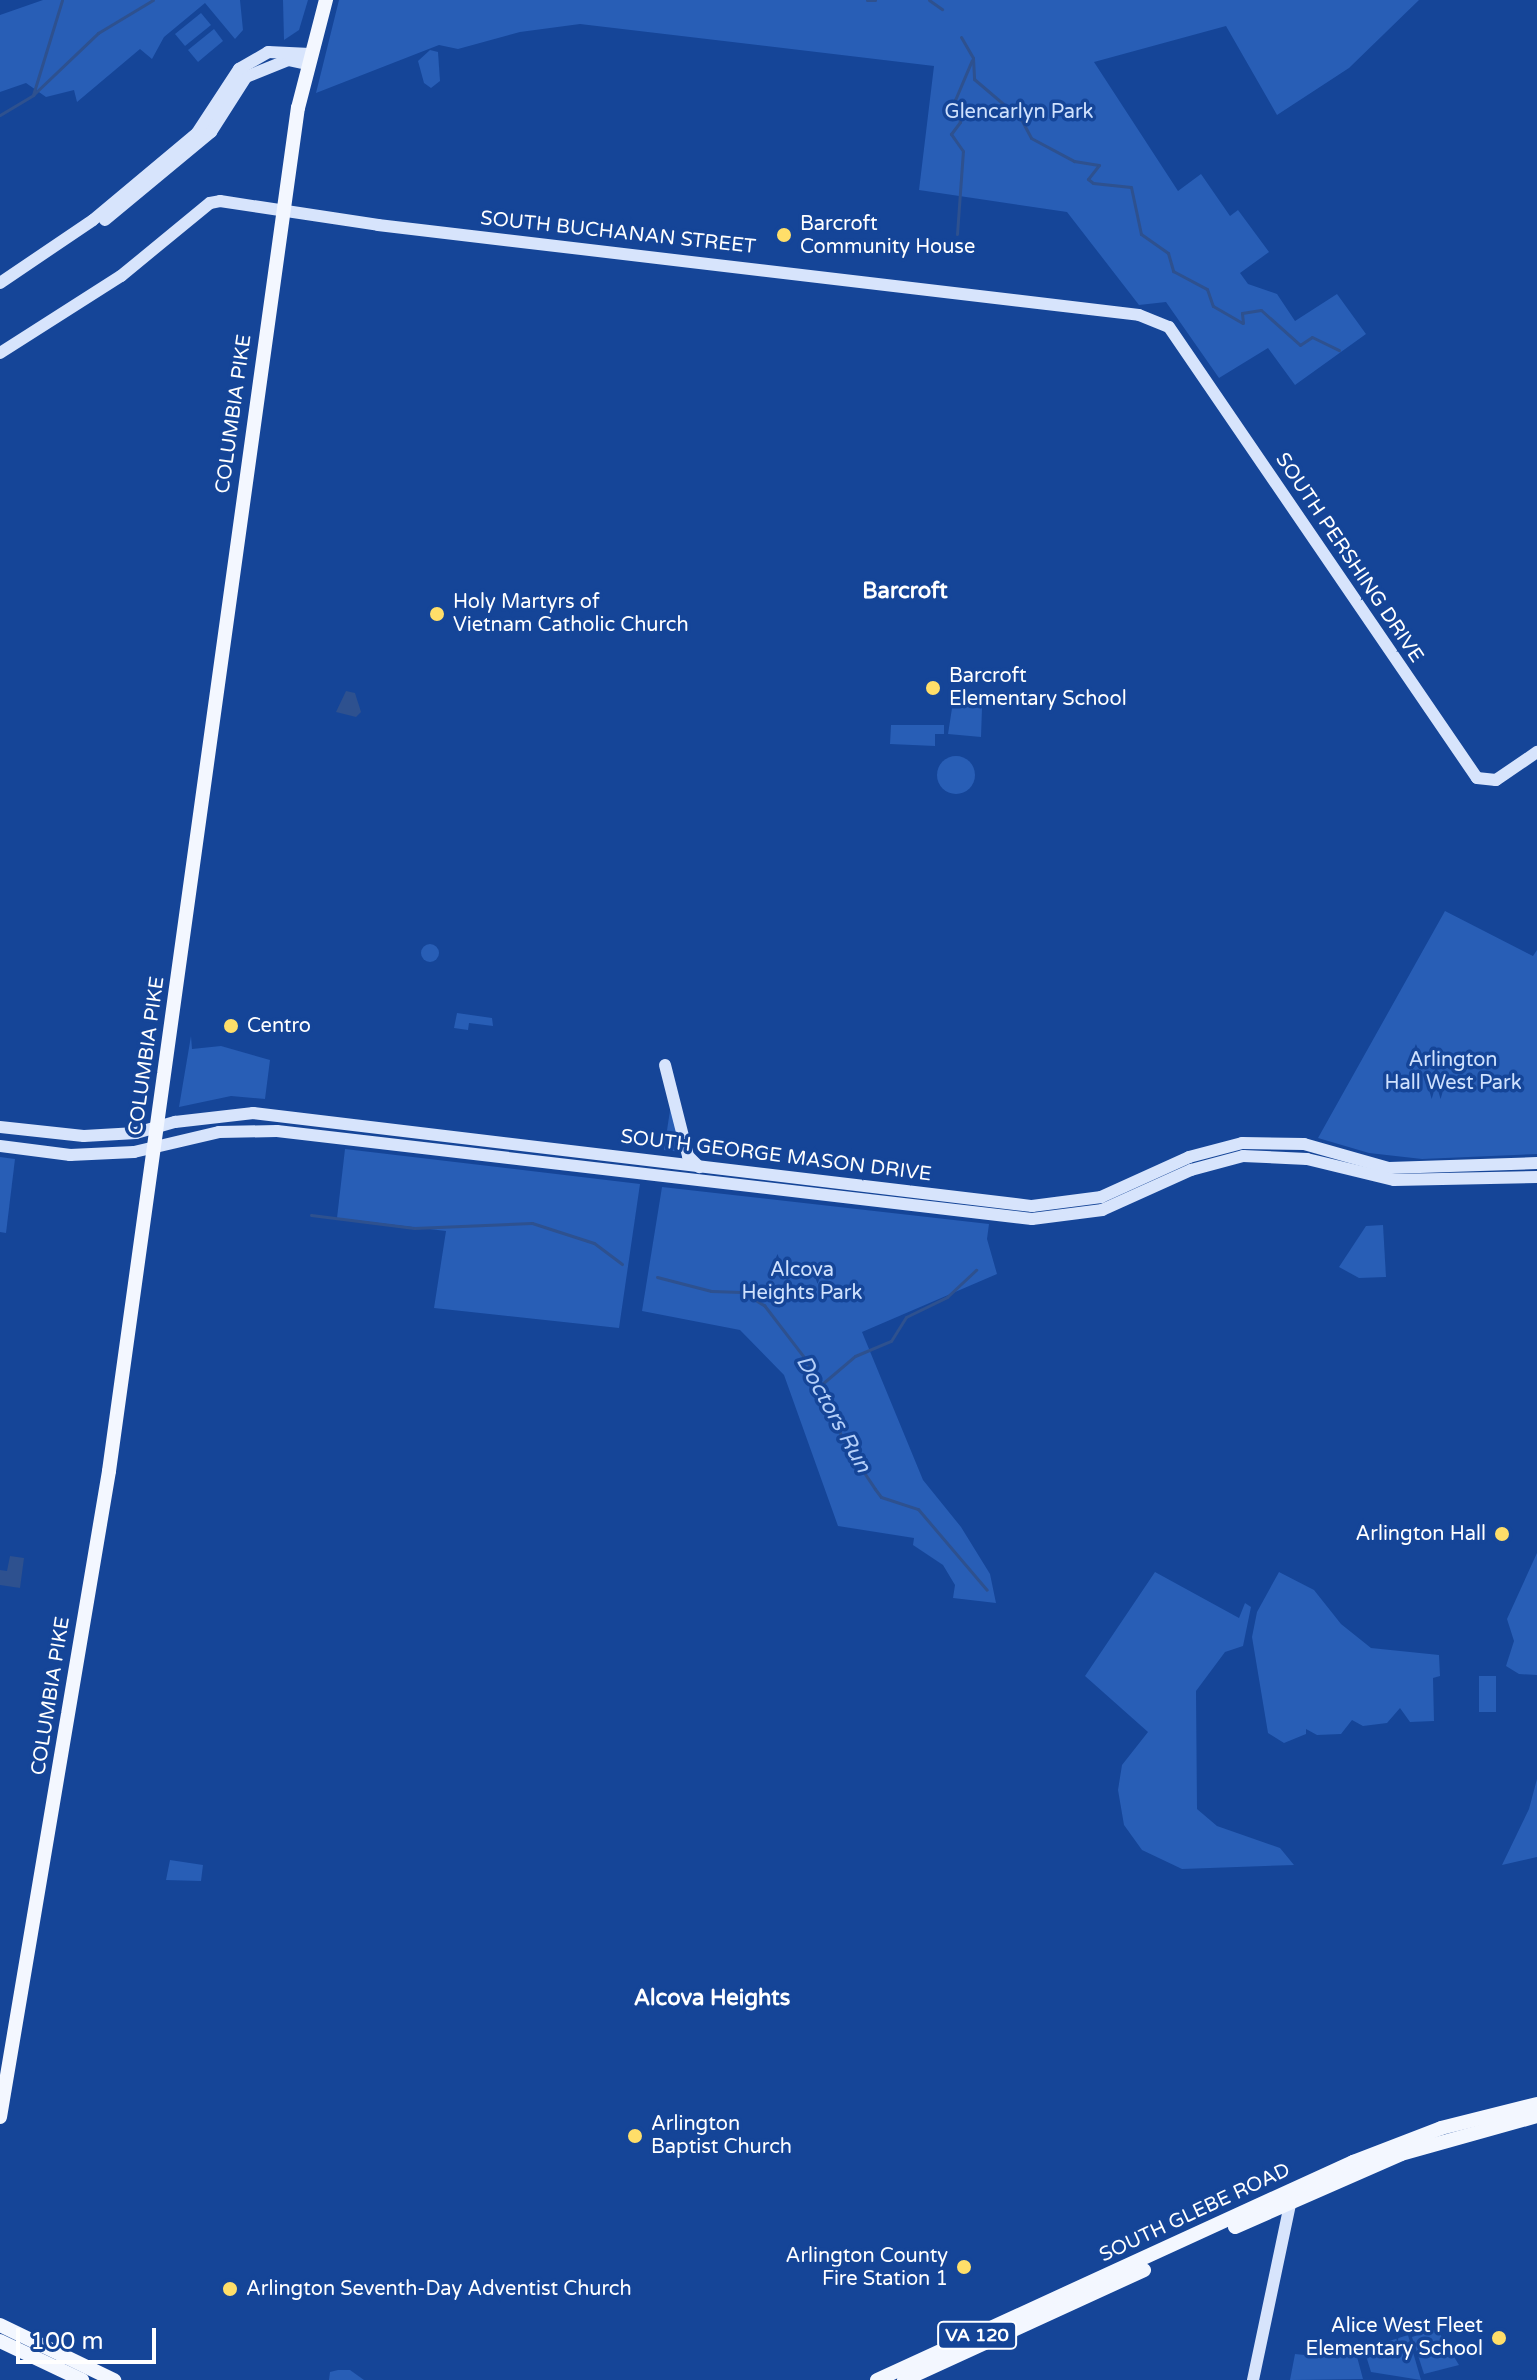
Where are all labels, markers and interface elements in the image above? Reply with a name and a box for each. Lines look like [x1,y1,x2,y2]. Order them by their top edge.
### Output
park label: Glencarlyn Park [945,100,1093,124]
street label: SOUTH BUCHANAN STREET [479,207,757,259]
place label: Barcroft Community House [800,212,975,259]
marker: Barcroft Community House [775,226,793,244]
street label: COLUMBIA PIKE [211,333,257,495]
street label: SOUTH PERSHING DRIVE [1270,449,1428,667]
district label: Barcroft [862,579,948,605]
place label: Holy Martyrs of Vietnam Catholic Church [453,590,689,637]
marker: Holy Martyrs of Vietnam Catholic Church [428,605,446,623]
place label: Barcroft Elementary School [949,664,1127,711]
marker: Barcroft Elementary School [924,679,942,697]
street label: COLUMBIA PIKE [124,975,170,1137]
place label: Centro [247,1014,311,1038]
marker: Centro [222,1017,240,1035]
park label: Arlington Hall West Park [1384,1048,1522,1095]
street label: SOUTH GEORGE MASON DRIVE [619,1125,933,1187]
park label: Alcova Heights Park [742,1258,862,1305]
water label: Doctors Run [790,1351,876,1477]
place label: Arlington Hall [1355,1522,1486,1546]
marker: Arlington Hall [1493,1525,1511,1543]
street label: COLUMBIA PIKE [27,1615,75,1777]
district label: Alcova Heights [634,1986,790,2012]
place label: Arlington Baptist Church [651,2112,792,2159]
marker: Arlington Baptist Church [626,2127,644,2145]
street label: SOUTH GLEBE ROAD [1096,2158,1294,2268]
place label: Arlington County Fire Station 1 [786,2244,948,2291]
marker: Arlington County Fire Station 1 [955,2258,973,2276]
place label: Arlington Seventh-Day Adventist Church [246,2277,632,2301]
marker: Arlington Seventh-Day Adventist Church [221,2280,239,2298]
scale bar [20,2312,160,2362]
place label: Alice West Fleet Elementary School [1305,2314,1483,2361]
road number: VA 120 [937,2321,1017,2349]
text: 100 m [30,2327,104,2356]
marker: Alice West Fleet Elementary School [1490,2329,1508,2347]

